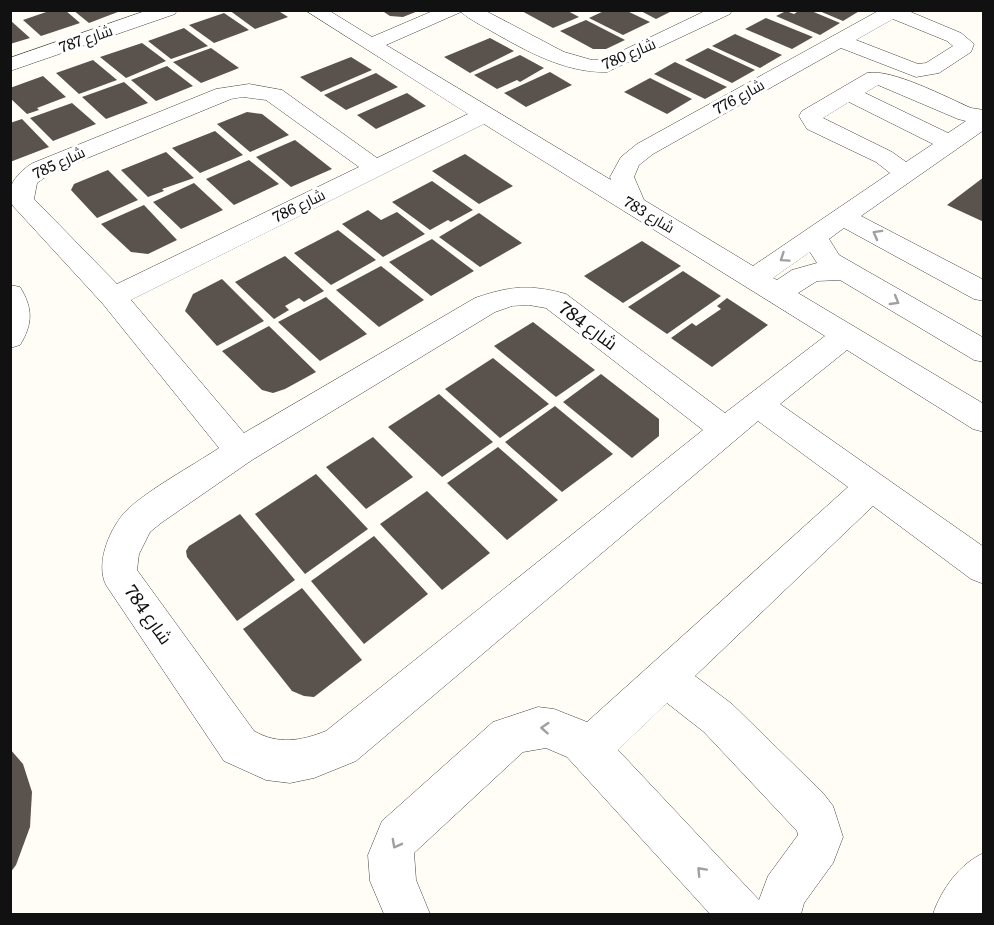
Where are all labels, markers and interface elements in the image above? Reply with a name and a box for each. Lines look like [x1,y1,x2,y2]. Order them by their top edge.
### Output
street label: شارع 787 [56,18,116,58]
street label: شارع 780 [598,31,659,75]
street label: شارع 776 [709,72,769,120]
street label: شارع 785 [28,139,89,185]
street label: شارع 786 [268,182,329,228]
street label: شارع 783 [619,189,680,239]
one-way arrow [873,230,883,241]
one-way arrow [780,251,791,262]
one-way arrow [889,293,899,305]
street label: شارع 784 [554,294,624,356]
street label: شارع 784 [119,579,180,650]
one-way arrow [541,722,550,735]
one-way arrow [392,838,403,848]
one-way arrow [697,868,708,878]

